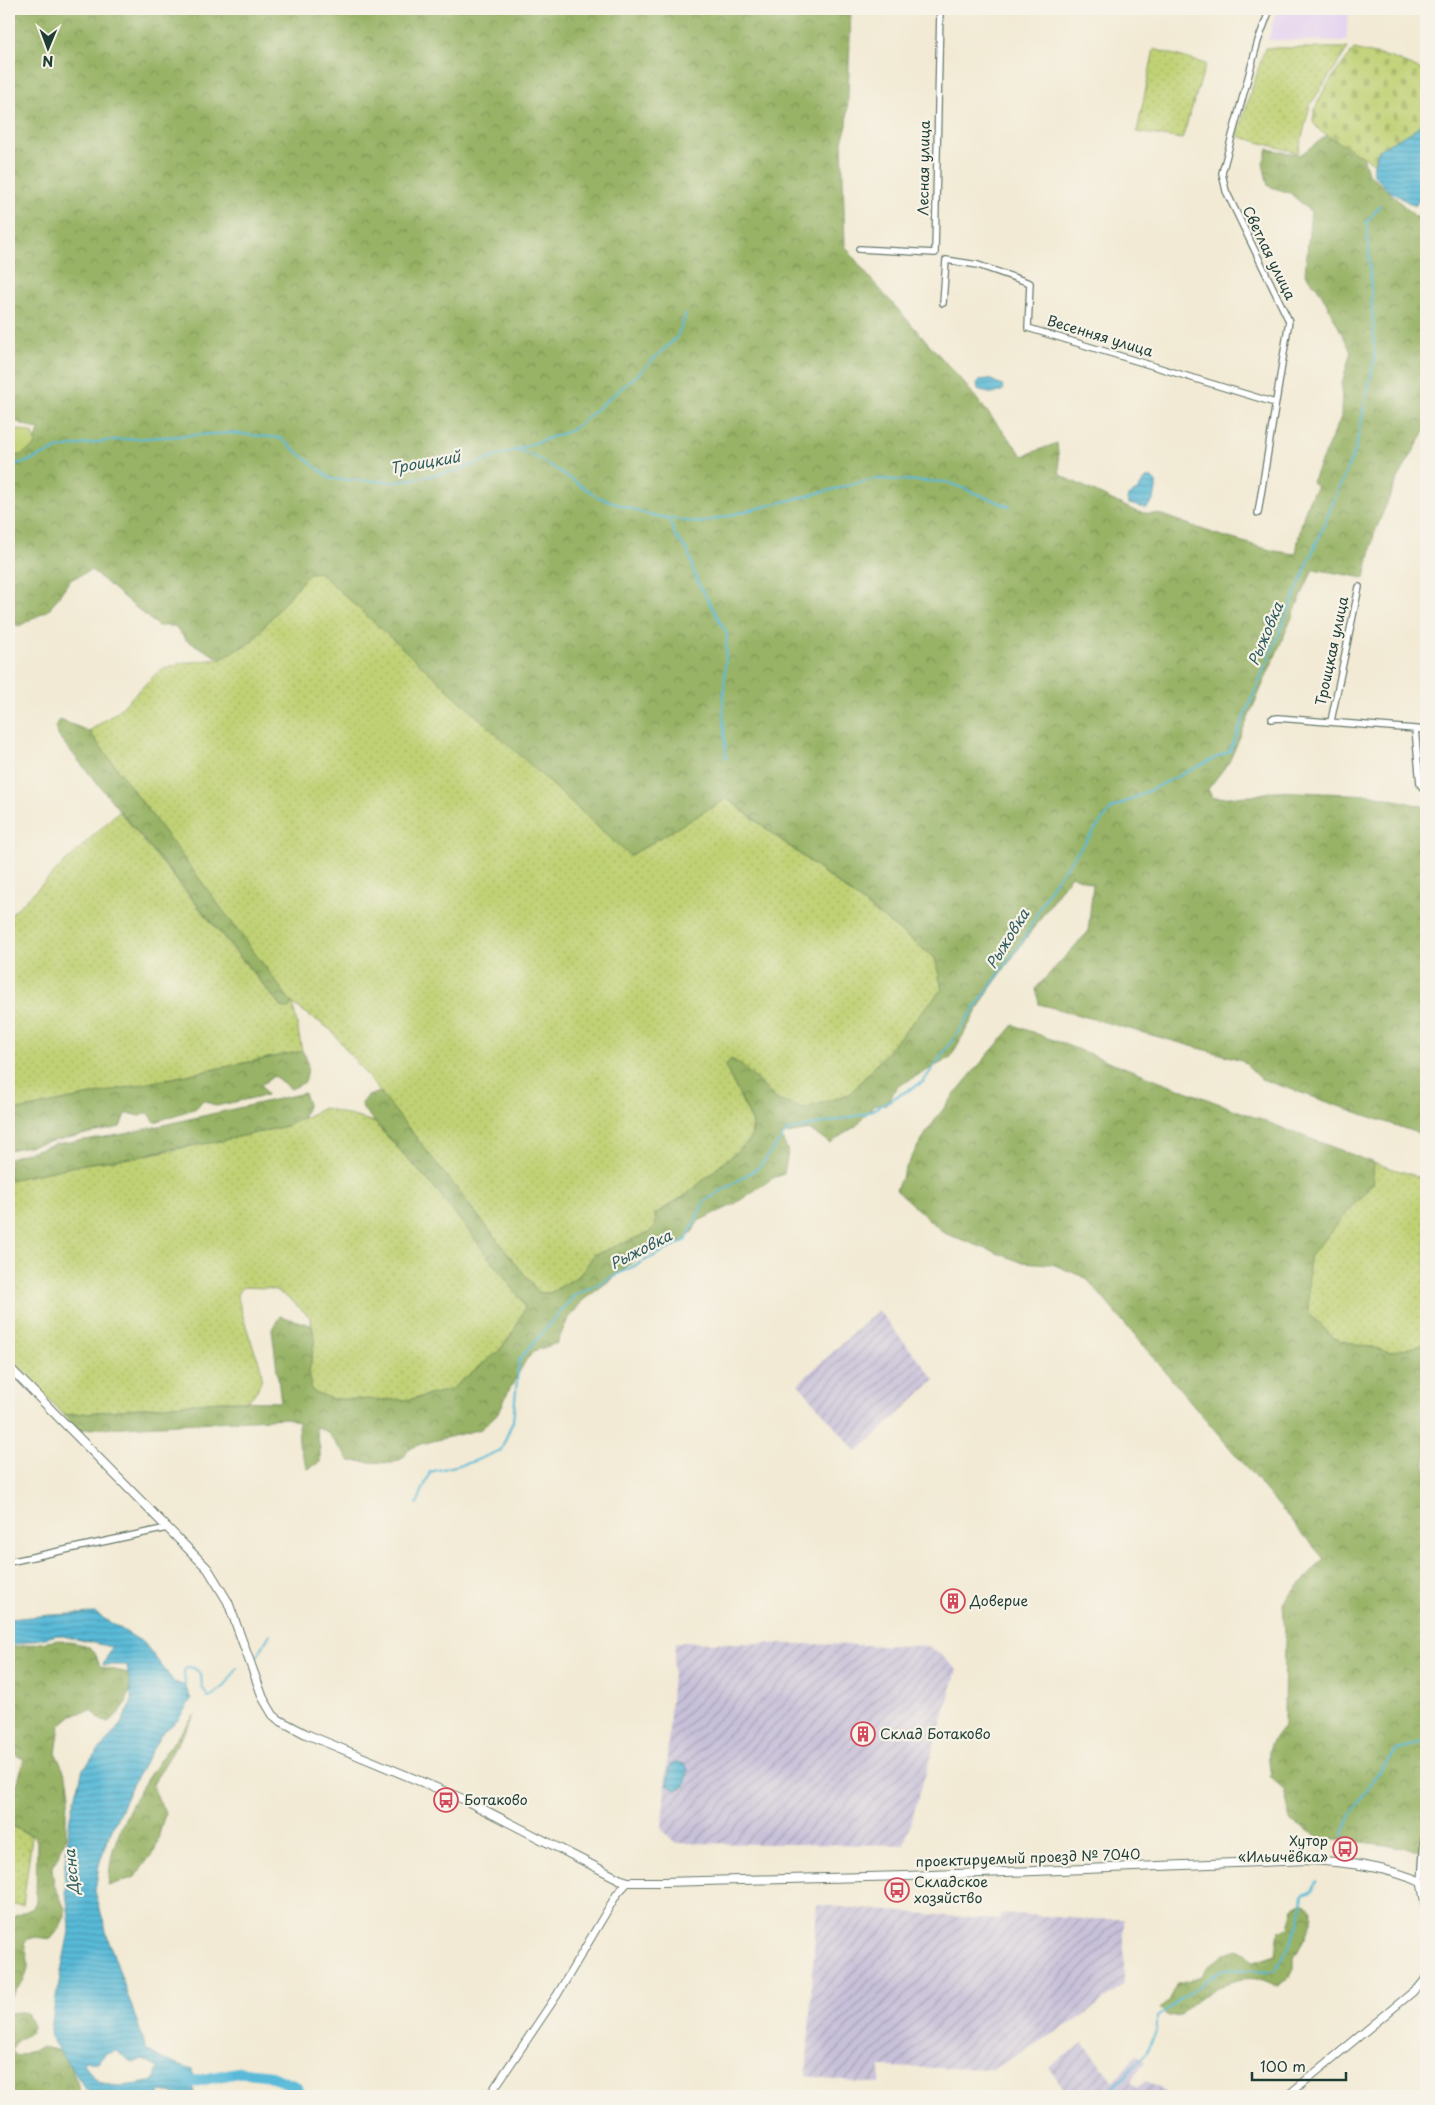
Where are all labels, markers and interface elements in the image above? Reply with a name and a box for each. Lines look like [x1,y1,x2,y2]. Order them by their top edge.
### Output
north arrow [22,22,72,72]
text: N [42,51,53,72]
street label: Лесная улица [912,120,935,216]
street label: Светлая улица [1238,202,1301,303]
street label: Весенняя улица [1044,309,1156,362]
water label: Троицкий [388,444,464,479]
street label: Троицкая улица [1310,594,1353,707]
water label: Рыжовка [1241,597,1289,669]
water label: Рыжовка [979,903,1035,973]
water label: Рыжовка [605,1223,676,1274]
building icon: Доверие [940,1588,966,1614]
place label: Доверие [969,1590,1029,1611]
building icon: Склад Ботаково [850,1721,876,1747]
place label: Склад Ботаково [880,1723,991,1744]
bus stop icon: Ботаково [433,1787,459,1813]
place label: Ботаково [464,1789,528,1810]
place label: Хутор «Ильичёвка» [1238,1830,1328,1867]
bus stop icon: Хутор «Ильичёвка» [1332,1836,1358,1862]
street label: проектируемый проезд № 7040 [915,1843,1141,1872]
water label: Десна [57,1848,84,1898]
place label: Складское хозяйство [914,1871,988,1908]
bus stop icon: Складское хозяйство [884,1877,910,1903]
scale bar [1252,2050,1346,2082]
text: 100 m [1260,2054,1306,2077]

